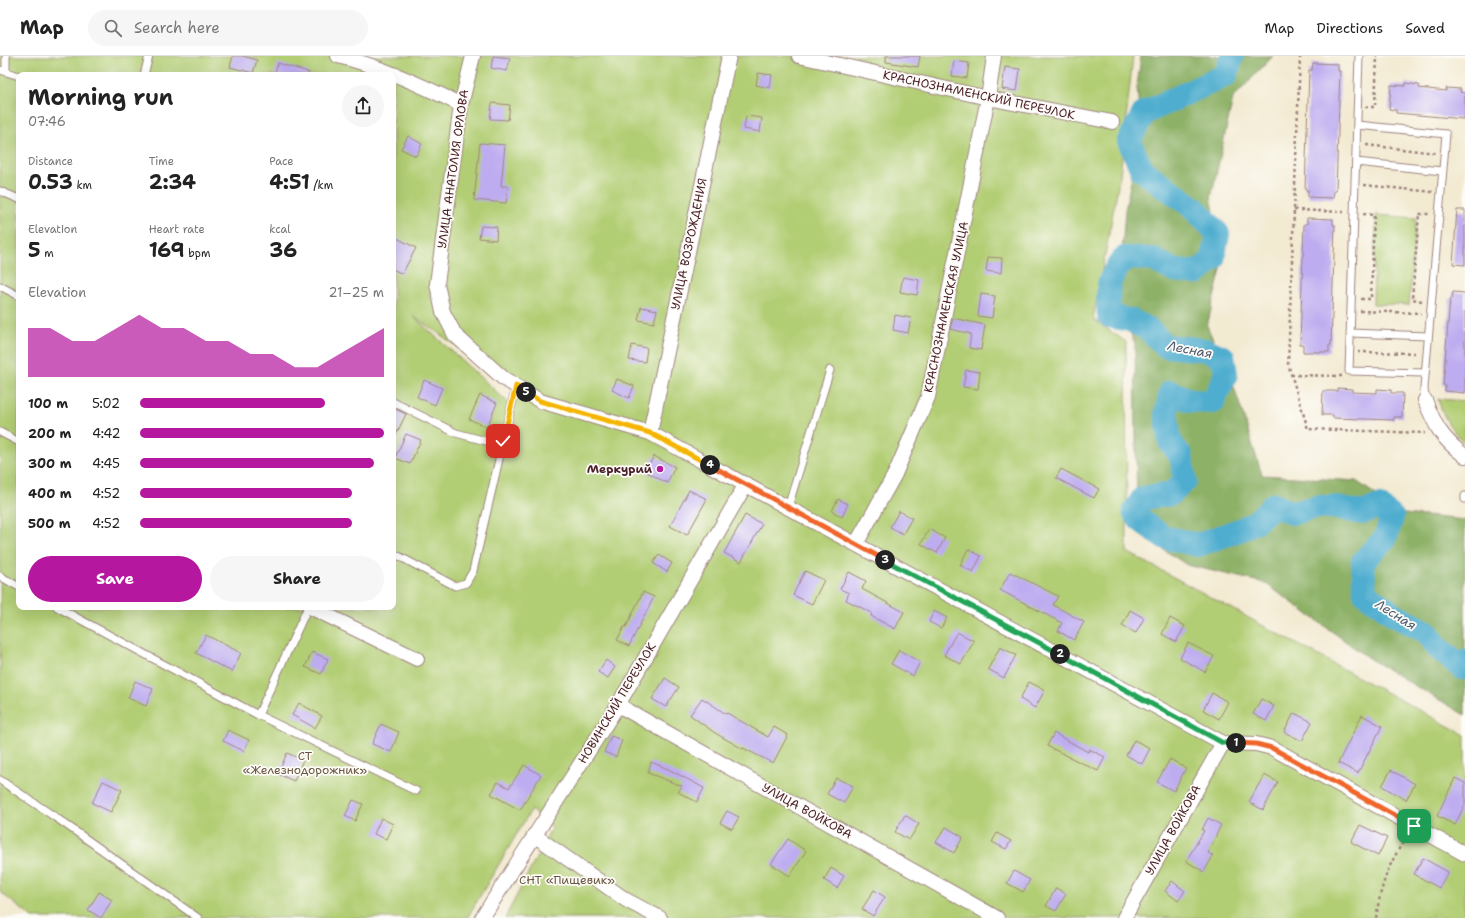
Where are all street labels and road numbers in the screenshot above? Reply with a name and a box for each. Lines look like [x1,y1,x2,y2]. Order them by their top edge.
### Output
street label: КРАСНОЗНАМЕНСКИЙ ПЕРЕУЛОК [881,67,1077,123]
street label: УЛИЦА АНАТОЛИЯ ОРЛОВА [434,88,472,249]
street label: УЛИЦА ВОЗРОЖДЕНИЯ [667,177,711,311]
street label: КРАСНОЗНАМЕНСКАЯ УЛИЦА [920,220,972,394]
street label: НОВИНСКИЙ ПЕРЕУЛОК [574,639,660,767]
street label: УЛИЦА ВОЙКОВА [759,780,855,843]
street label: УЛИЦА ВОЙКОВА [1142,782,1205,878]

